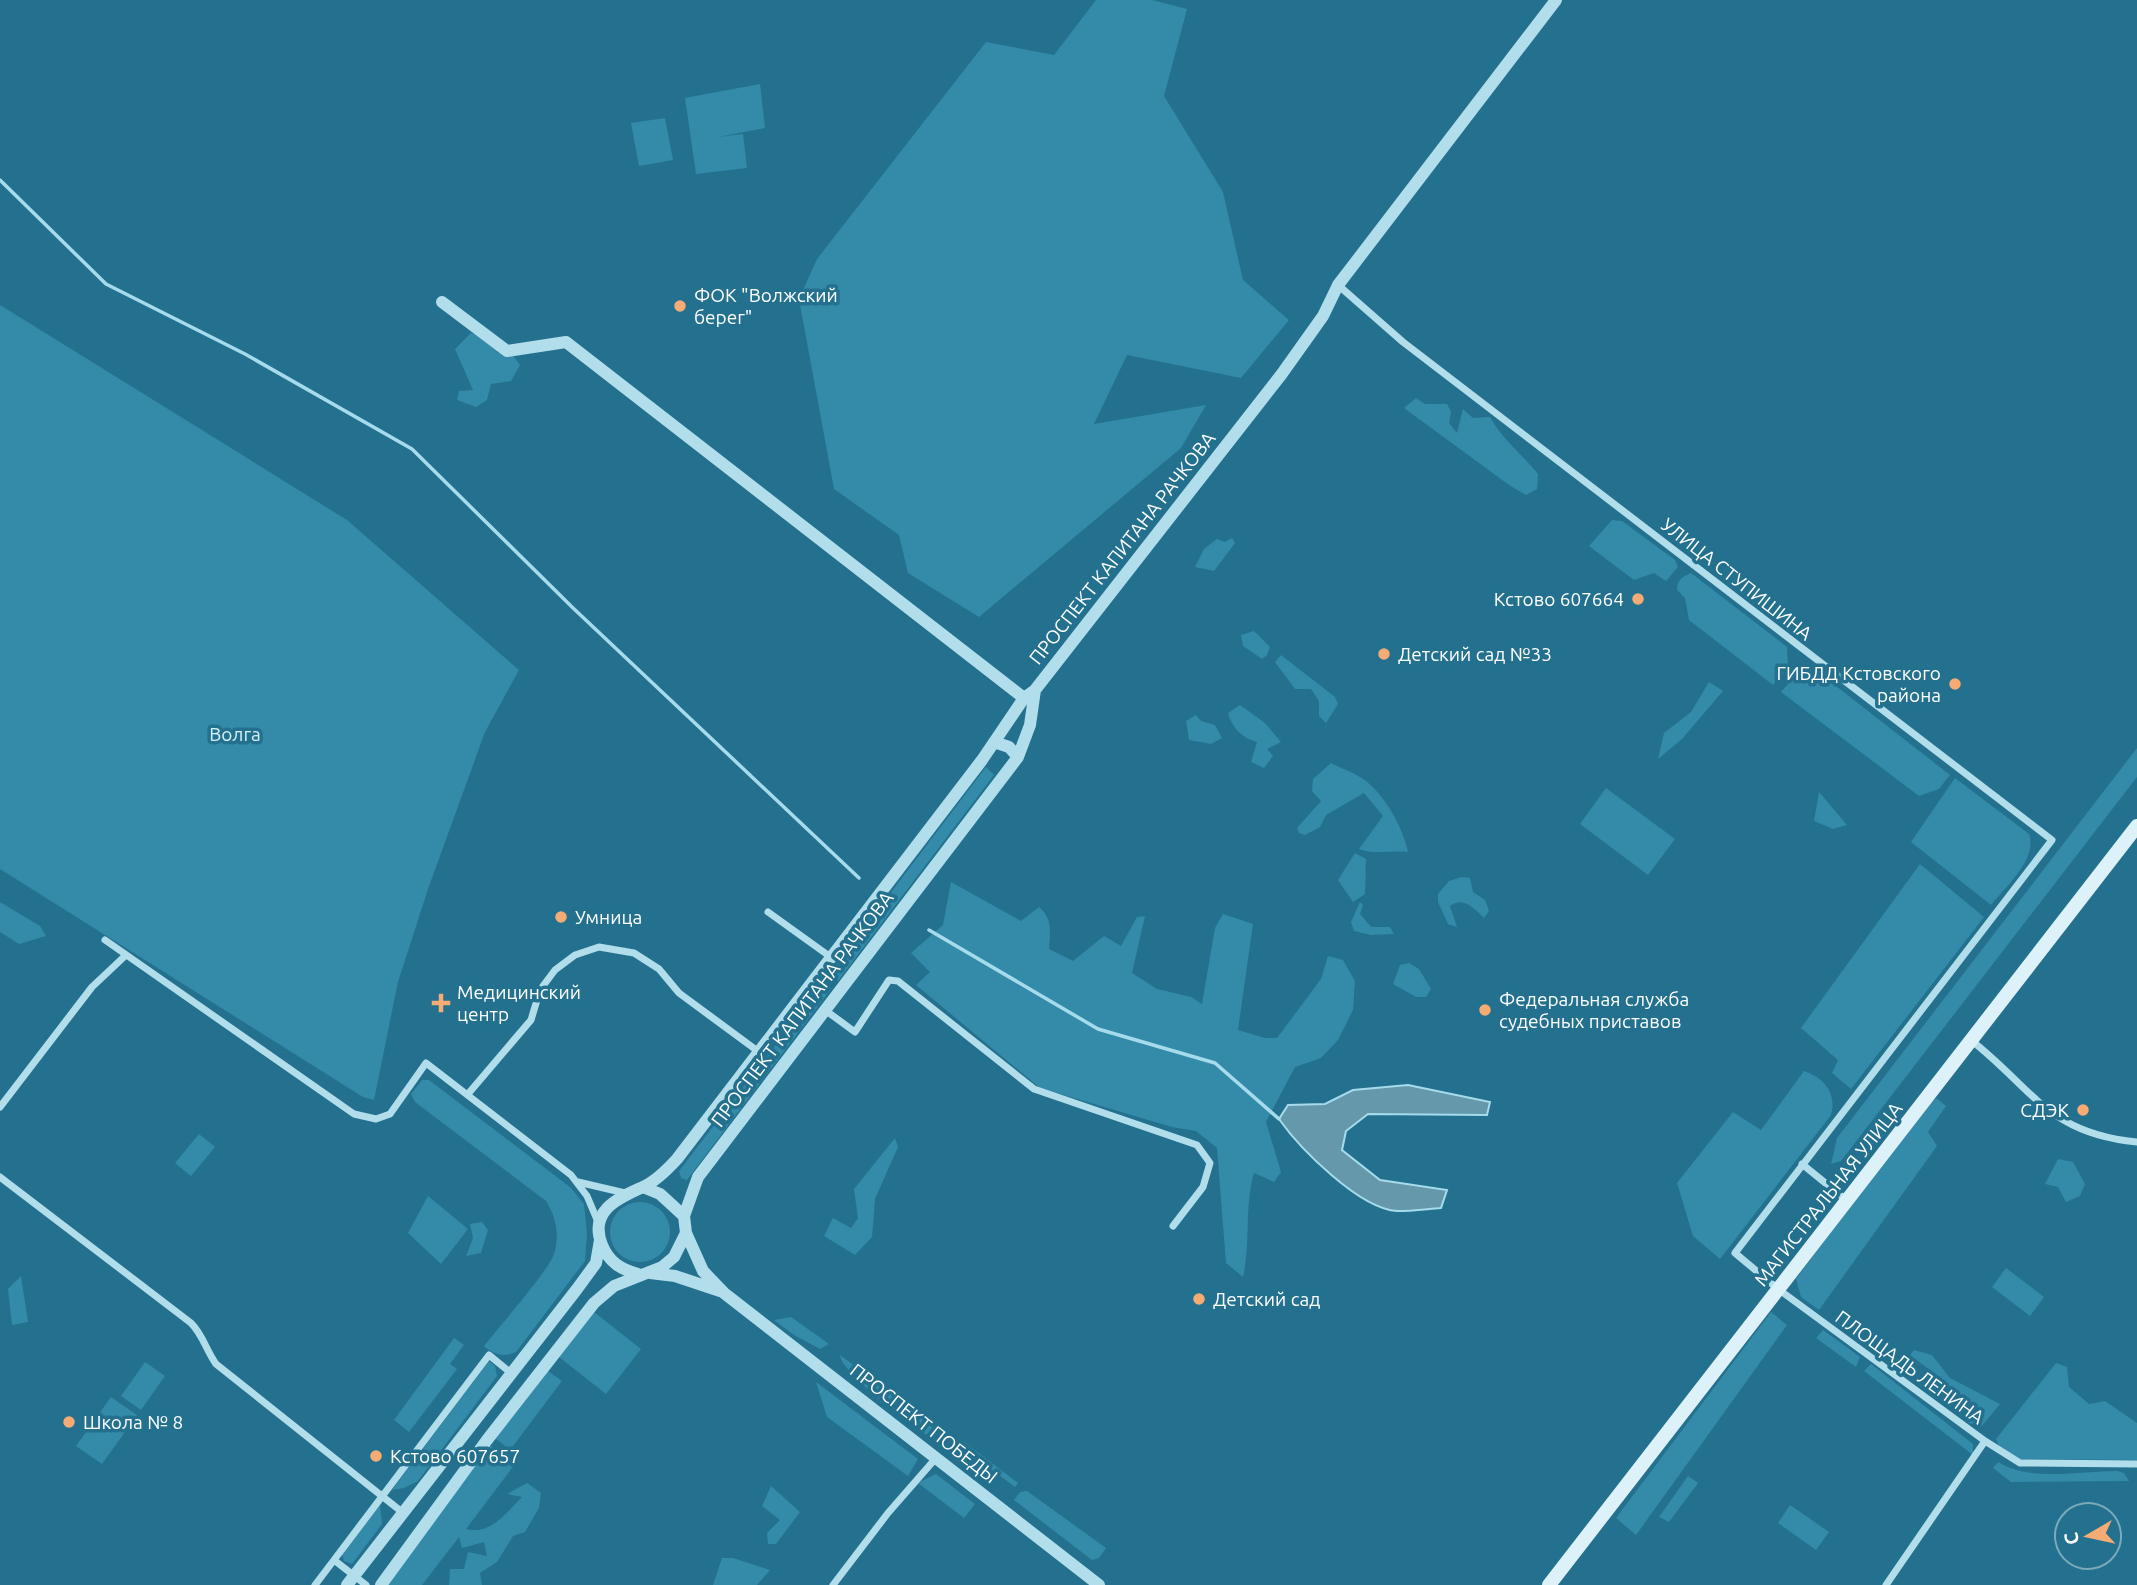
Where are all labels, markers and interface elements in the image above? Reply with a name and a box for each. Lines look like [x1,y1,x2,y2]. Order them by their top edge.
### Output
place label: ФОК "Волжский берег" [694,284,838,328]
marker: ФОК "Волжский берег" [672,298,688,314]
street label: ПРОСПЕКТ КАПИТАНА РАЧКОВА [1024,427,1220,669]
street label: УЛИЦА СТУПИШИНА [1657,513,1817,645]
place label: Кстово 607664 [1494,588,1624,610]
marker: Кстово 607664 [1630,591,1646,607]
place label: Детский сад №33 [1398,643,1552,665]
marker: Детский сад №33 [1376,646,1392,662]
place label: ГИБДД Кстовского района [1776,662,1941,706]
marker: ГИБДД Кстовского района [1947,676,1963,692]
park label: Волга [209,723,261,745]
street label: ПРОСПЕКТ КАПИТАНА РАЧКОВА [706,887,898,1131]
place label: Умница [575,906,642,928]
marker: Умница [553,909,569,925]
place label: Медицинский центр [457,981,581,1025]
place label: Федеральная служба судебных приставов [1499,988,1689,1032]
marker: Медицинский центр [431,993,451,1013]
marker: Федеральная служба судебных приставов [1477,1002,1493,1018]
street label: МАГИСТРАЛЬНАЯ УЛИЦА [1749,1097,1907,1290]
place label: СДЭК [2020,1099,2069,1121]
marker: СДЭК [2075,1102,2091,1118]
place label: Детский сад [1213,1288,1320,1310]
marker: Детский сад [1191,1291,1207,1307]
street label: ПЛОЩАДЬ ЛЕНИНА [1831,1306,1989,1429]
street label: ПРОСПЕКТ ПОБЕДЫ [846,1359,1002,1487]
place label: Школа № 8 [83,1411,183,1433]
marker: Школа № 8 [61,1414,77,1430]
place label: Кстово 607657 [390,1445,520,1467]
marker: Кстово 607657 [368,1448,384,1464]
north arrow [2053,1501,2123,1571]
text: С [2059,1531,2083,1546]

